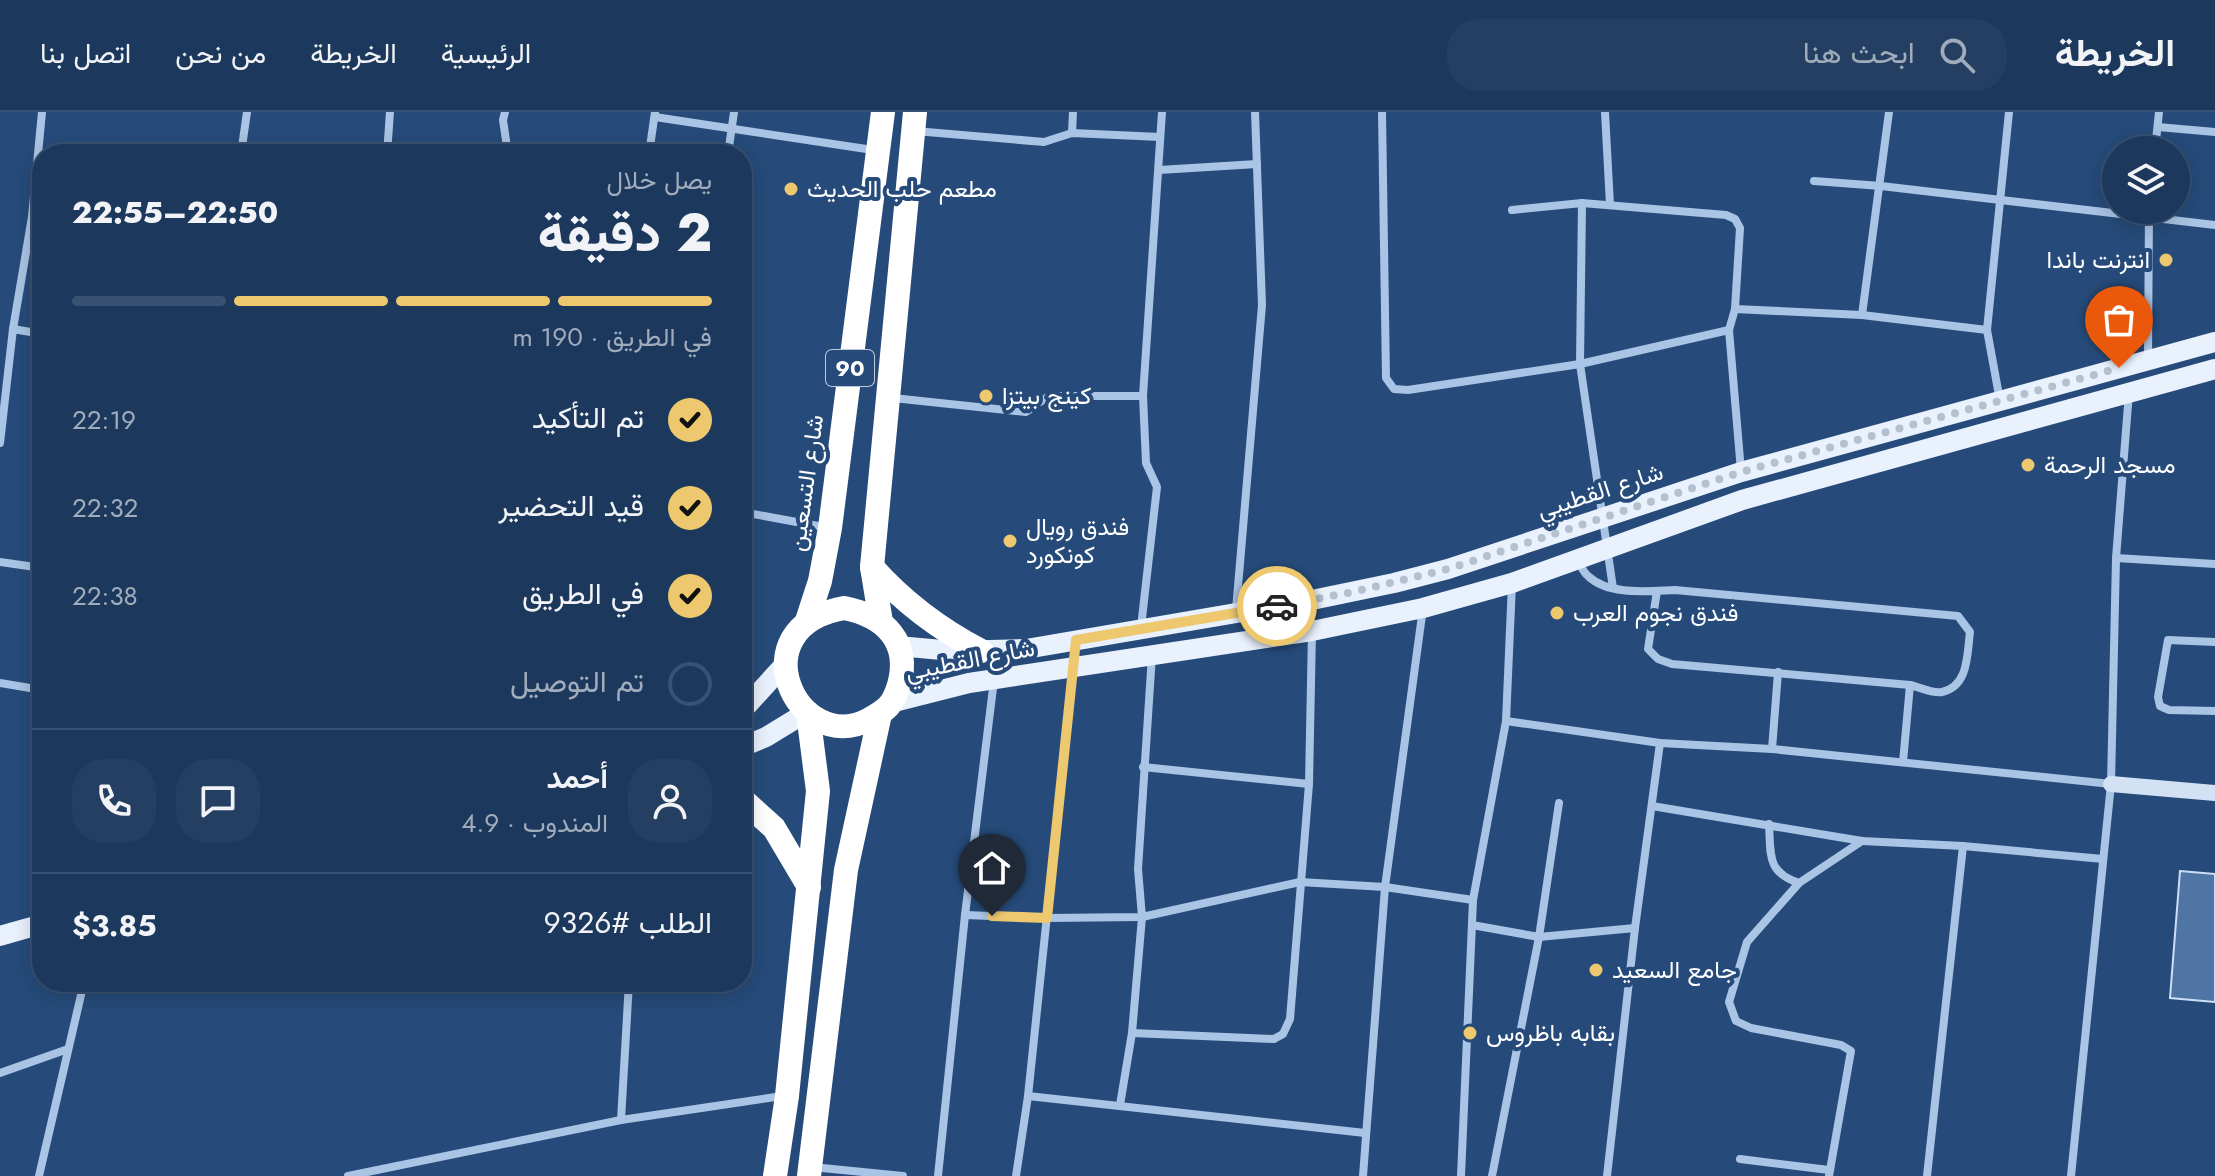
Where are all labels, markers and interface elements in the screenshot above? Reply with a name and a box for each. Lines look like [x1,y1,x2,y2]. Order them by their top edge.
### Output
search box [1447,19,2007,91]
text: الخريطة [2055,25,2175,80]
text: ابحث هنا [1803,31,1915,74]
text: اتصل بنا [40,33,131,74]
text: من نحن [175,33,266,74]
text: الخريطة [310,33,397,74]
text: الرئيسية [441,33,531,74]
icon: search [1935,33,1979,77]
map controls [2102,136,2190,224]
button: layers [2102,136,2190,224]
text: يصل خلال [607,161,712,199]
place label: مطعم حلب الحديث [807,171,997,206]
marker: مطعم حلب الحديث [782,180,800,198]
text: 22:50–22:55 [72,191,278,234]
text: 2 دقيقة [538,195,712,271]
place label: انترنت باندا [2046,242,2150,277]
marker: انترنت باندا [2157,251,2175,269]
pin [2085,286,2153,368]
icon: bag [2097,298,2141,342]
text: في الطريق · 190 m [512,318,712,356]
road number: 90 [826,350,874,386]
place label: كينج بيتزا [1002,378,1091,413]
marker: كينج بيتزا [977,387,995,405]
text: تم التأكيد [532,396,644,439]
icon: check [668,398,712,442]
text: 22:19 [72,401,136,439]
street label: شارع التسعين [779,412,832,553]
place label: مسجد الرحمة [2044,447,2176,482]
street label: شارع القطيبي [1532,454,1668,529]
marker: مسجد الرحمة [2019,456,2037,474]
text: قيد التحضير [498,484,644,527]
icon: check [668,486,712,530]
text: 22:32 [72,489,138,527]
place label: فندق رويال كونكورد [1026,509,1129,572]
marker: فندق رويال كونكورد [1001,532,1019,550]
courier [1237,566,1317,646]
text: في الطريق [522,572,644,615]
icon: check [668,574,712,618]
text: 22:38 [72,577,138,615]
icon: car [1255,584,1299,628]
place label: فندق نجوم العرب [1573,595,1739,630]
marker: فندق نجوم العرب [1548,604,1566,622]
street label: شارع القطيبي [902,630,1038,691]
text: تم التوصيل [510,660,644,703]
text: أحمد [546,756,608,799]
button: phone [72,759,156,843]
button: chat [176,759,260,843]
button: person [628,759,712,843]
text: المندوب · 4.9 [461,804,608,842]
pin [958,834,1026,916]
icon: home [970,846,1014,890]
text: الطلب #9326 [544,901,712,944]
text: $3.85 [72,904,157,947]
place label: جامع السعيد [1612,952,1737,987]
marker: جامع السعيد [1587,961,1605,979]
place label: بقابه باظروس [1486,1015,1615,1050]
marker: بقابه باظروس [1461,1024,1479,1042]

